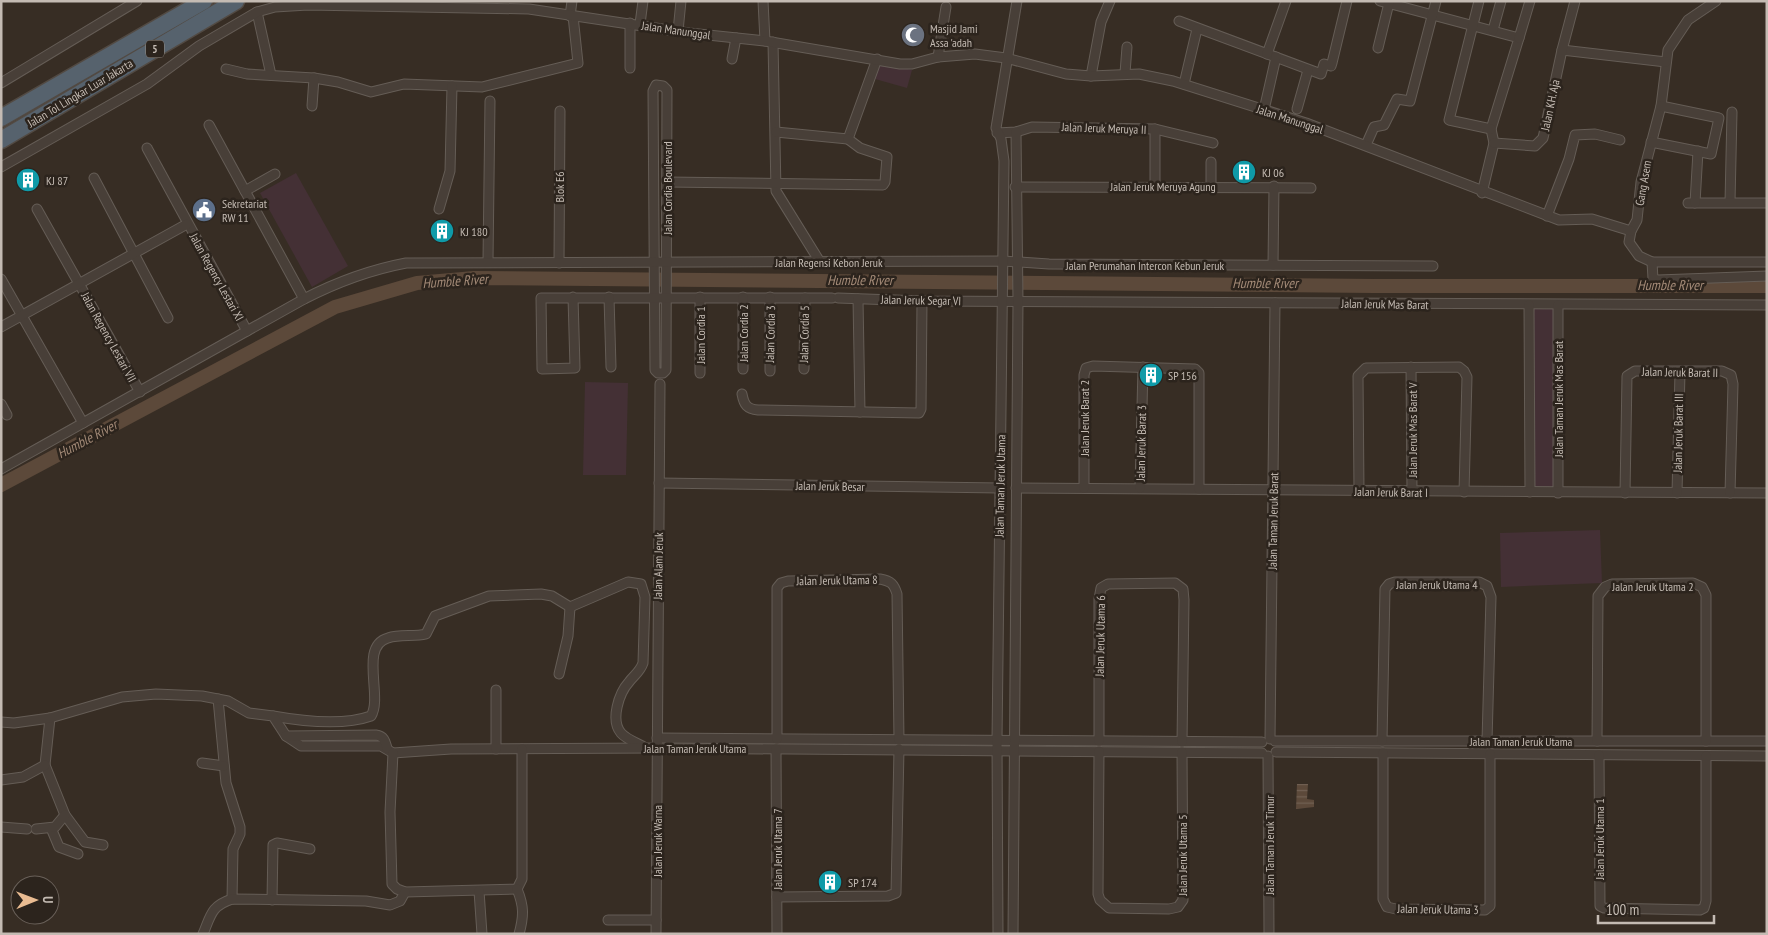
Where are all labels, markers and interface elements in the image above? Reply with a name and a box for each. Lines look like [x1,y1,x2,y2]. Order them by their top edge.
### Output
street label: Jalan Manunggal [640,18,712,42]
place label: Masjid Jami Assa 'adah [930,21,978,50]
mosque icon: Masjid Jami Assa 'adah [900,22,926,48]
road number: 5 [146,41,164,58]
street label: Jalan Tol Lingkar Luar Jakarta [24,56,136,131]
street label: Jalan KH. Aja [1537,78,1563,133]
street label: Jalan Manunggal [1254,101,1325,137]
street label: Jalan Jeruk Meruya II [1060,119,1147,137]
street label: Jalan Cordia Boulevard [660,141,675,236]
building icon: KJ 06 [1231,159,1257,185]
street label: Gang Asem [1632,159,1654,207]
place label: KJ 06 [1262,165,1284,180]
building icon: KJ 87 [15,167,41,193]
street label: Blok E6 [552,171,567,203]
place label: KJ 87 [46,173,68,188]
street label: Jalan Jeruk Meruya Agung [1109,179,1216,194]
place label: Sekretariat RW 11 [222,196,268,225]
public building icon: Sekretariat RW 11 [191,197,217,223]
building icon: KJ 180 [429,218,455,244]
place label: KJ 180 [460,224,488,239]
street label: Jalan Regency Lestari XI [186,230,247,324]
street label: Jalan Regensi Kebon Jeruk [774,255,883,270]
street label: Jalan Perumahan Intercon Kebun Jeruk [1065,258,1225,273]
water label: Humble River [422,270,490,292]
water label: Humble River [827,271,895,289]
water label: Humble River [1232,274,1300,292]
water label: Humble River [1637,276,1705,294]
street label: Jalan Regency Lestari VII [78,289,140,385]
street label: Jalan Jeruk Segar VI [880,292,961,308]
street label: Jalan Jeruk Mas Barat [1340,296,1429,312]
street label: Jalan Cordia 2 [736,304,751,363]
street label: Jalan Cordia 3 [762,305,778,364]
street label: Jalan Cordia 5 [796,305,812,364]
street label: Jalan Cordia 1 [693,306,708,365]
street label: Jalan Taman Jeruk Mas Barat [1551,340,1566,458]
building icon: SP 156 [1138,362,1164,388]
street label: Jalan Jeruk Barat II [1641,364,1718,380]
place label: SP 156 [1168,368,1197,383]
street label: Jalan Jeruk Barat 2 [1077,380,1092,457]
street label: Jalan Jeruk Mas Barat V [1405,382,1420,479]
street label: Jalan Jeruk Barat III [1670,393,1686,474]
street label: Jalan Jeruk Barat 3 [1133,405,1149,482]
water label: Humble River [54,415,122,462]
street label: Jalan Taman Jeruk Utama [992,434,1008,538]
street label: Jalan Taman Jeruk Barat [1265,471,1281,571]
street label: Jalan Jeruk Besar [794,478,865,494]
street label: Jalan Jeruk Barat I [1353,484,1428,500]
street label: Jalan Alam Jeruk [650,532,666,601]
street label: Jalan Jeruk Utama 8 [795,572,878,588]
street label: Jalan Jeruk Utama 4 [1395,577,1478,592]
street label: Jalan Jeruk Utama 2 [1611,579,1694,594]
street label: Jalan Jeruk Utama 6 [1092,595,1108,678]
street label: Jalan Taman Jeruk Utama [1469,734,1572,749]
street label: Jalan Taman Jeruk Utama [643,741,746,756]
street label: Jalan Taman Jeruk Timur [1262,795,1277,896]
street label: Jalan Jeruk Utama 1 [1592,798,1607,881]
street label: Jalan Jeruk Warna [650,805,665,878]
street label: Jalan Jeruk Utama 7 [770,808,785,891]
street label: Jalan Jeruk Utama 5 [1175,814,1190,897]
building icon: SP 174 [817,869,843,895]
north arrow [10,875,60,925]
place label: SP 174 [848,875,878,890]
scale bar [1598,892,1714,924]
text: U [39,896,57,904]
text: 100 m [1606,900,1639,919]
street label: Jalan Jeruk Utama 3 [1396,901,1479,917]

